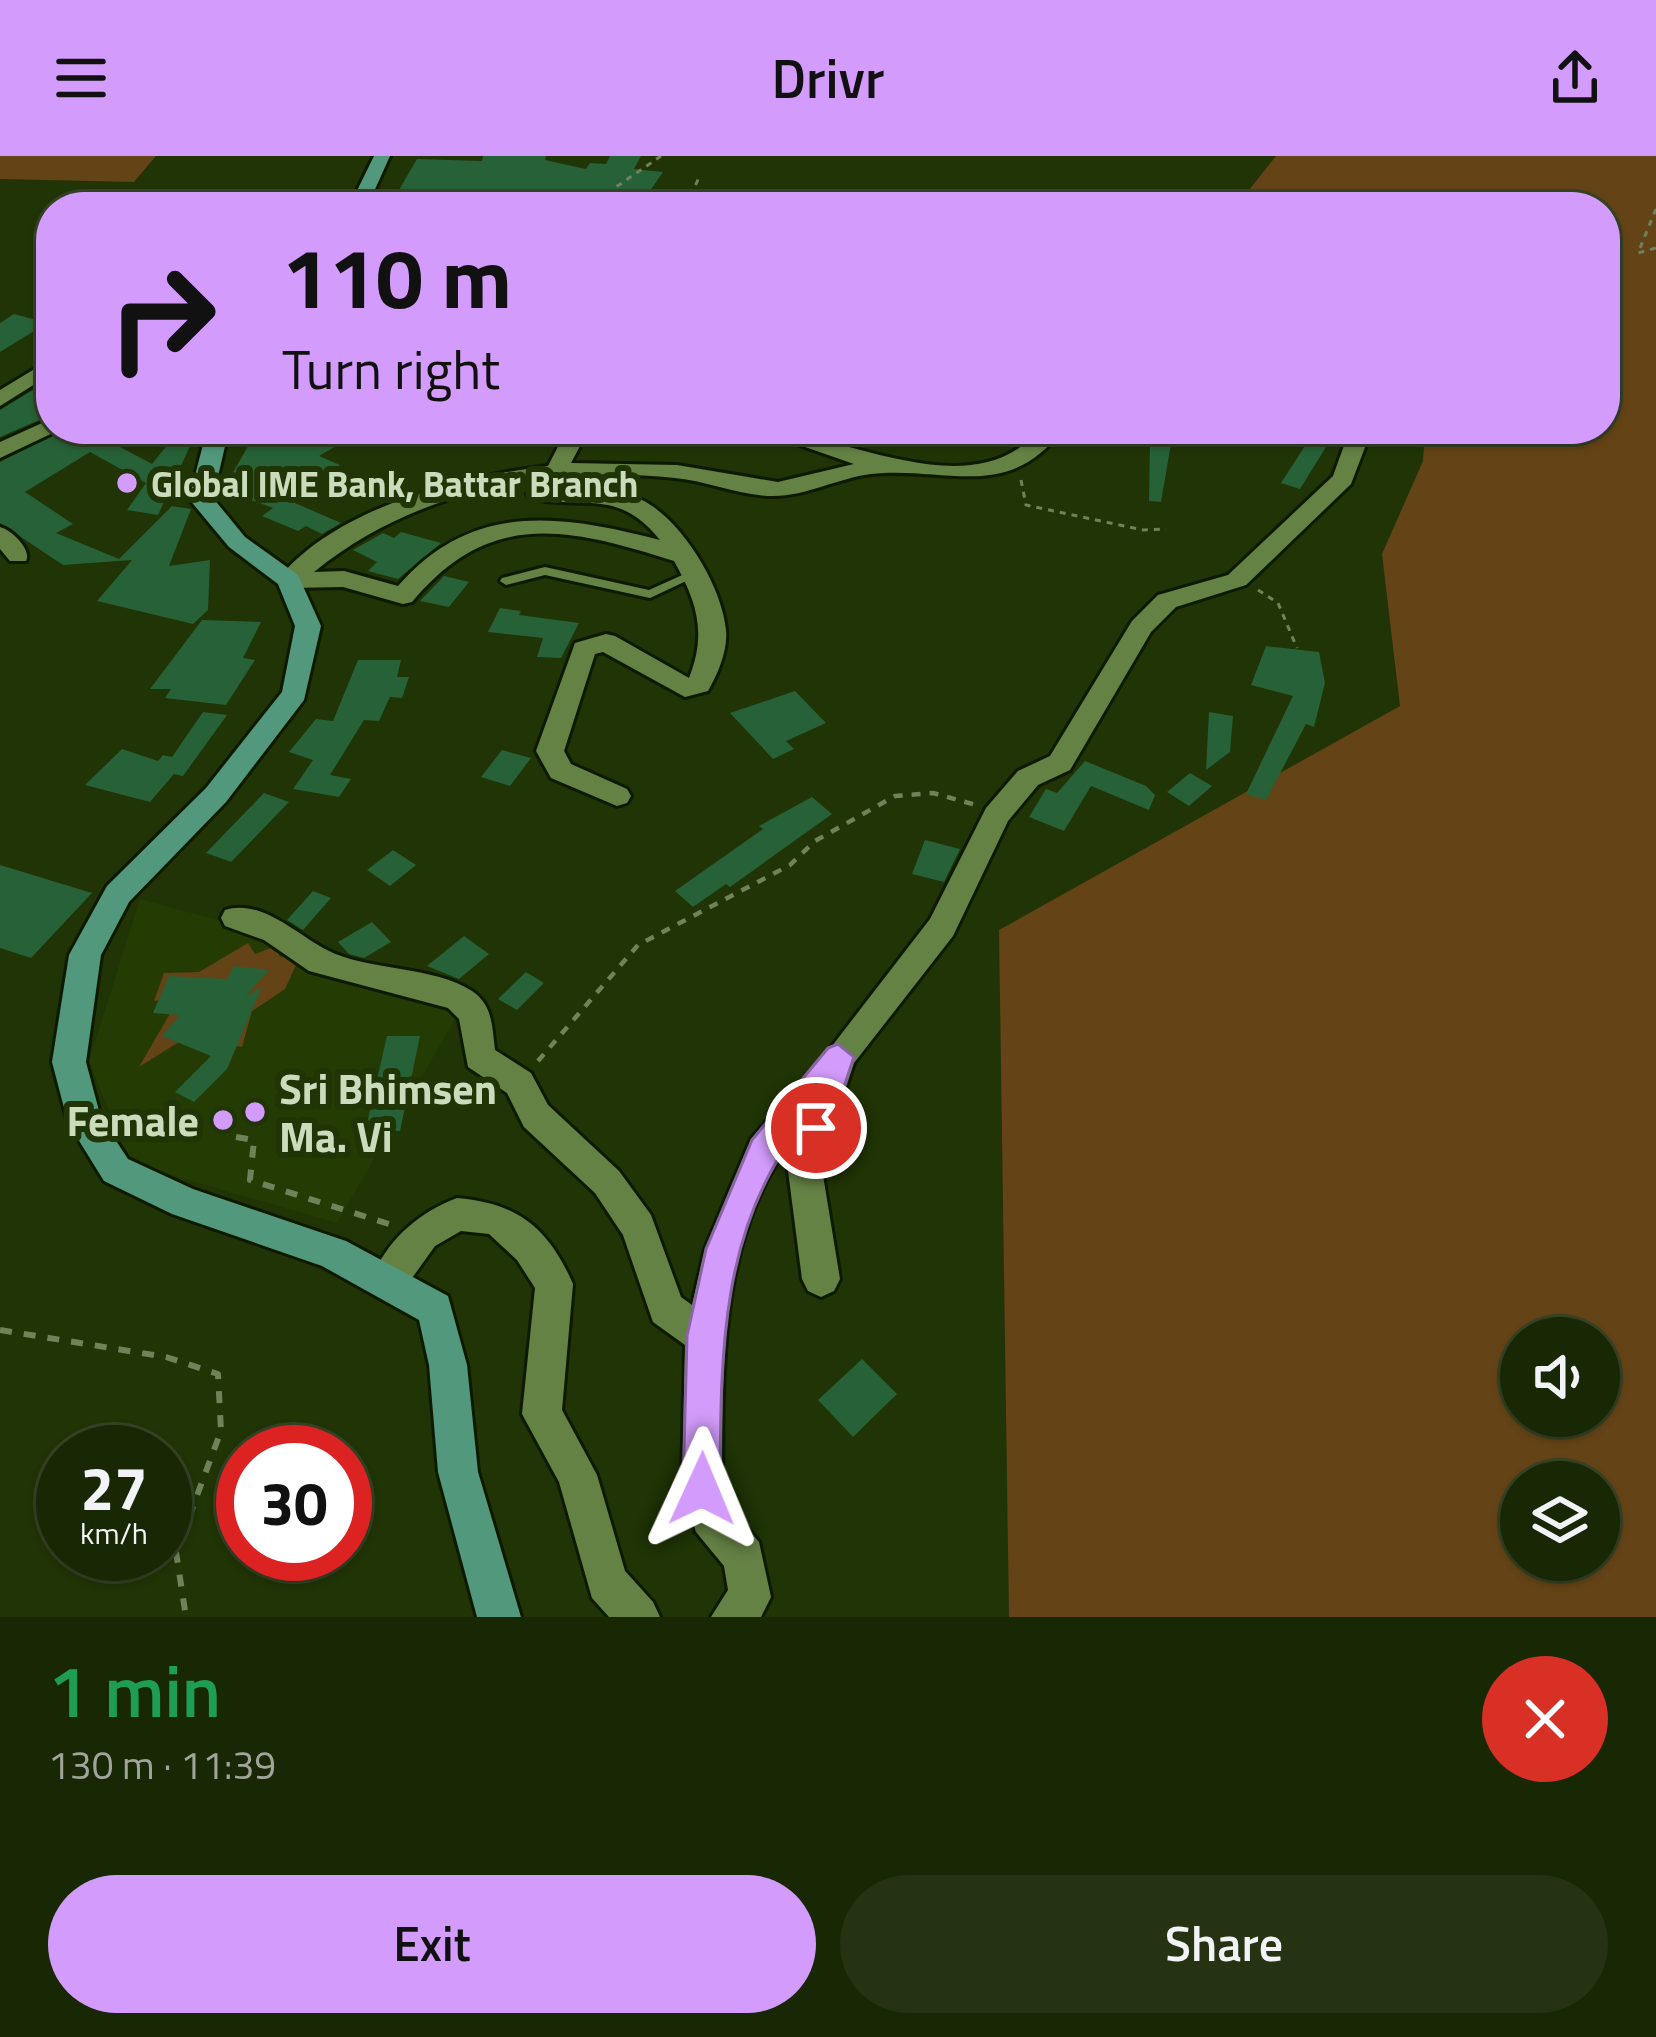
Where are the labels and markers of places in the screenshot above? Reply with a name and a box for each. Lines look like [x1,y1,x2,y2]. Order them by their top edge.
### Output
place label: Global IME Bank, Battar Branch [151,456,639,511]
marker: Global IME Bank, Battar Branch [114,470,140,496]
place label: Sri Bhimsen Ma. Vi [279,1056,497,1168]
pin [765,1077,867,1179]
place label: Female [67,1088,199,1152]
marker: Sri Bhimsen Ma. Vi [242,1099,268,1125]
marker: Female [210,1107,236,1133]

